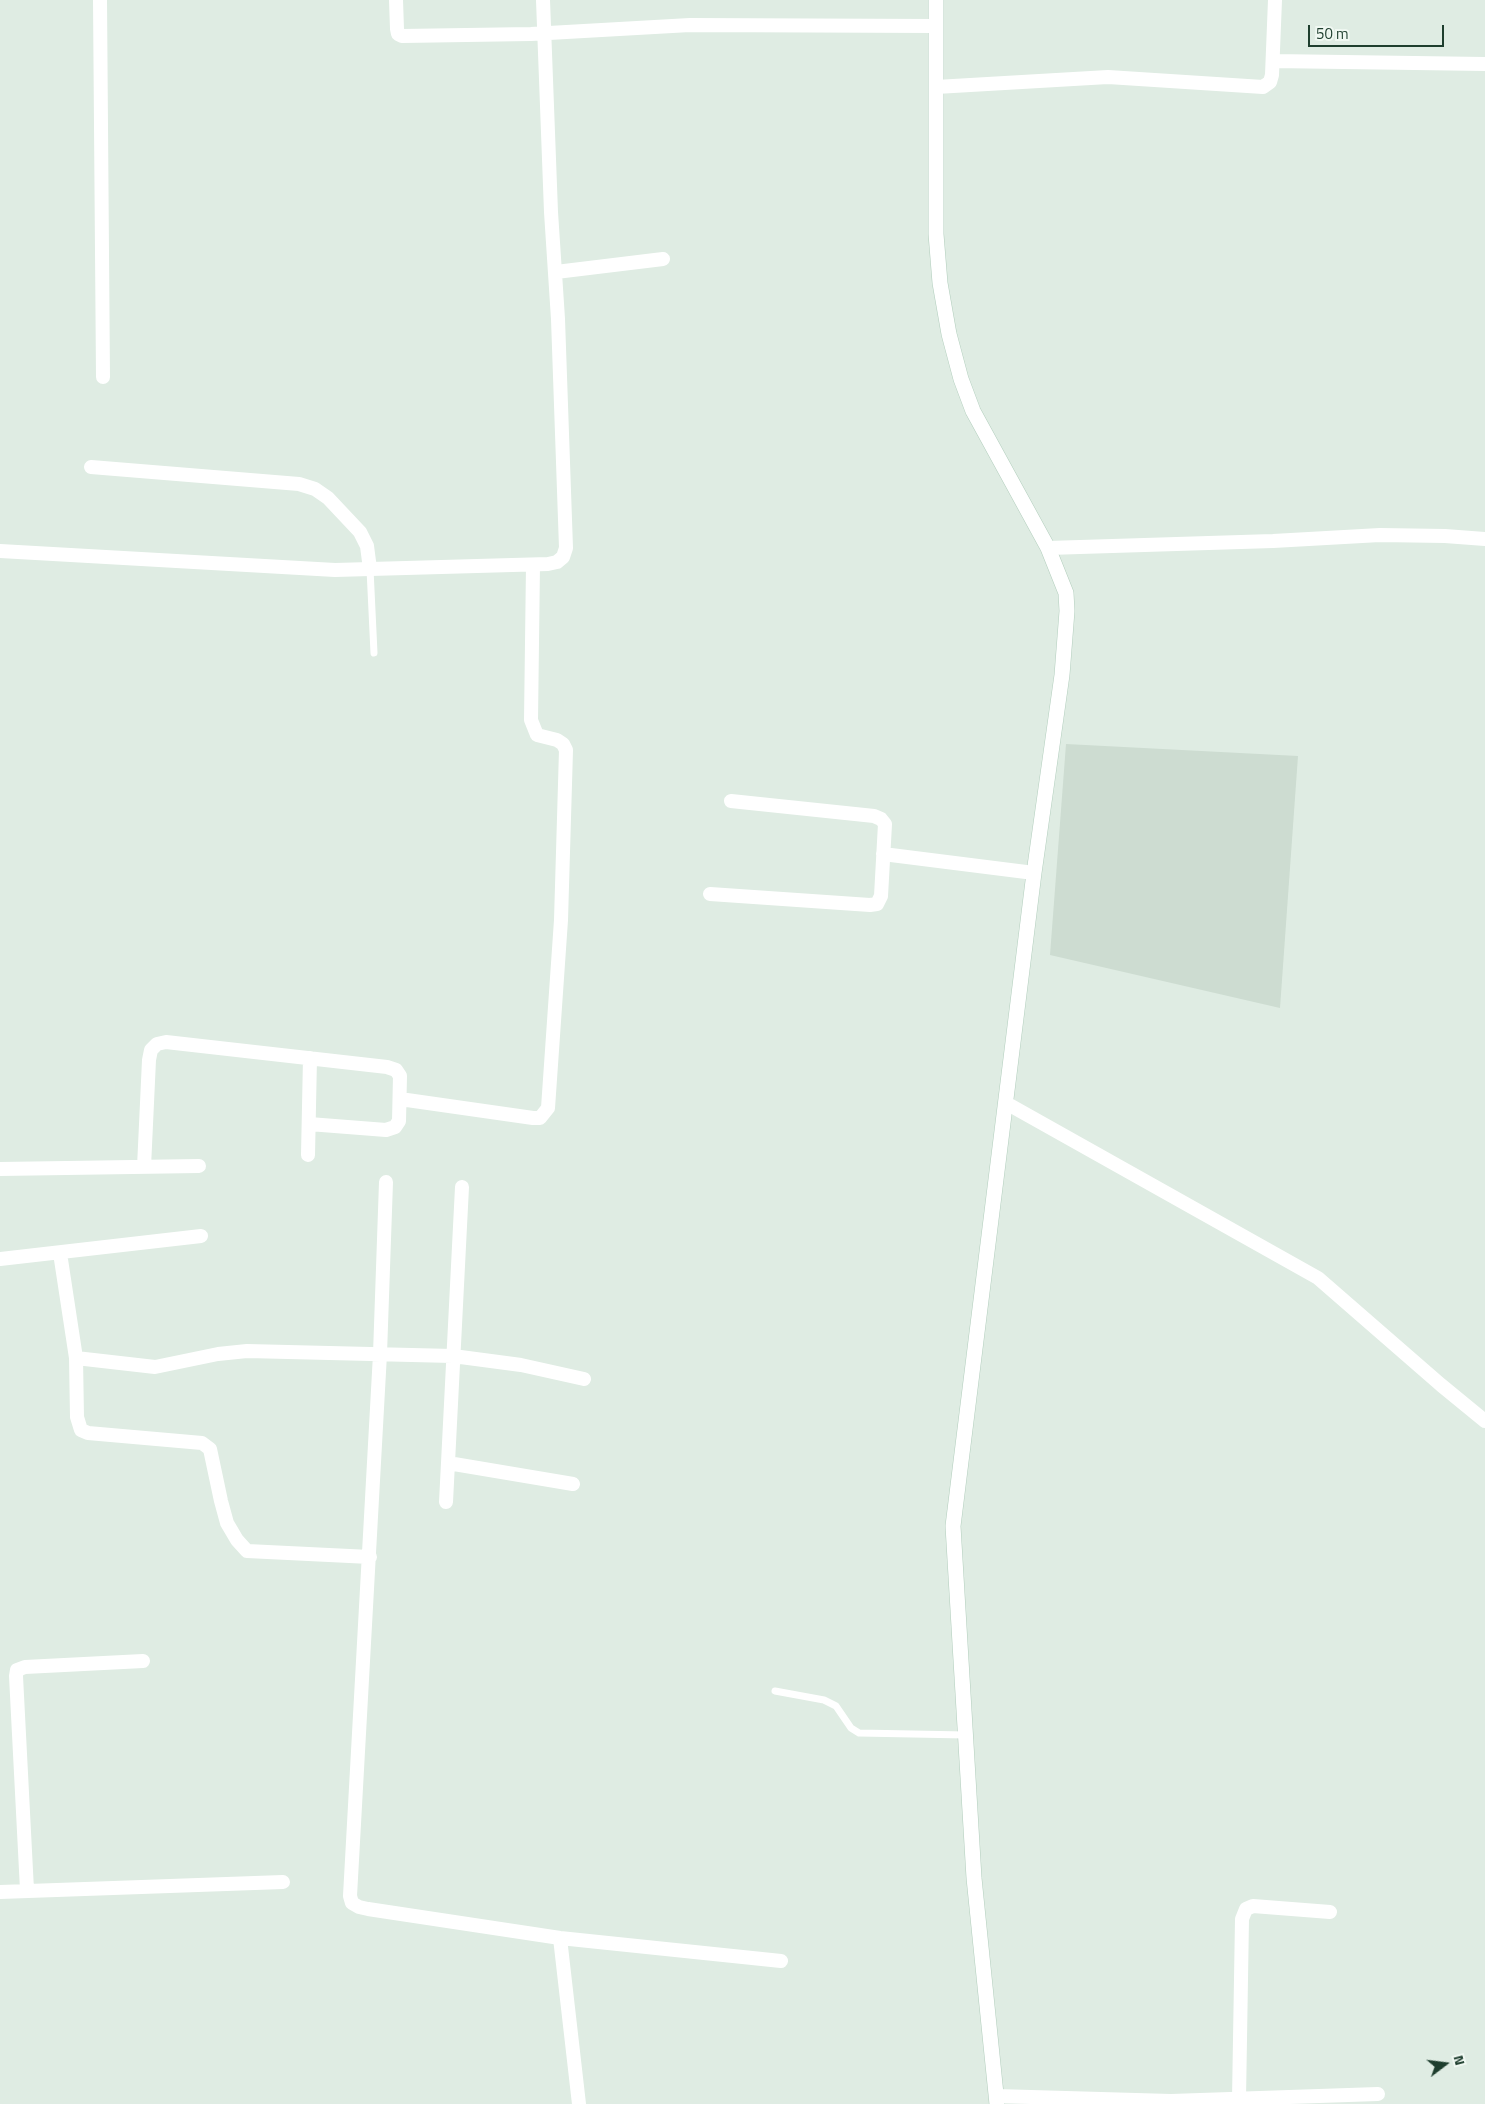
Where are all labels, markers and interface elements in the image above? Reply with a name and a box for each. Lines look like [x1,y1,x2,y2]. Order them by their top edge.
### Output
scale bar [1310,15,1446,47]
text: 50 m [1316,22,1349,45]
north arrow [1420,2039,1470,2089]
text: N [1449,2053,1471,2067]

